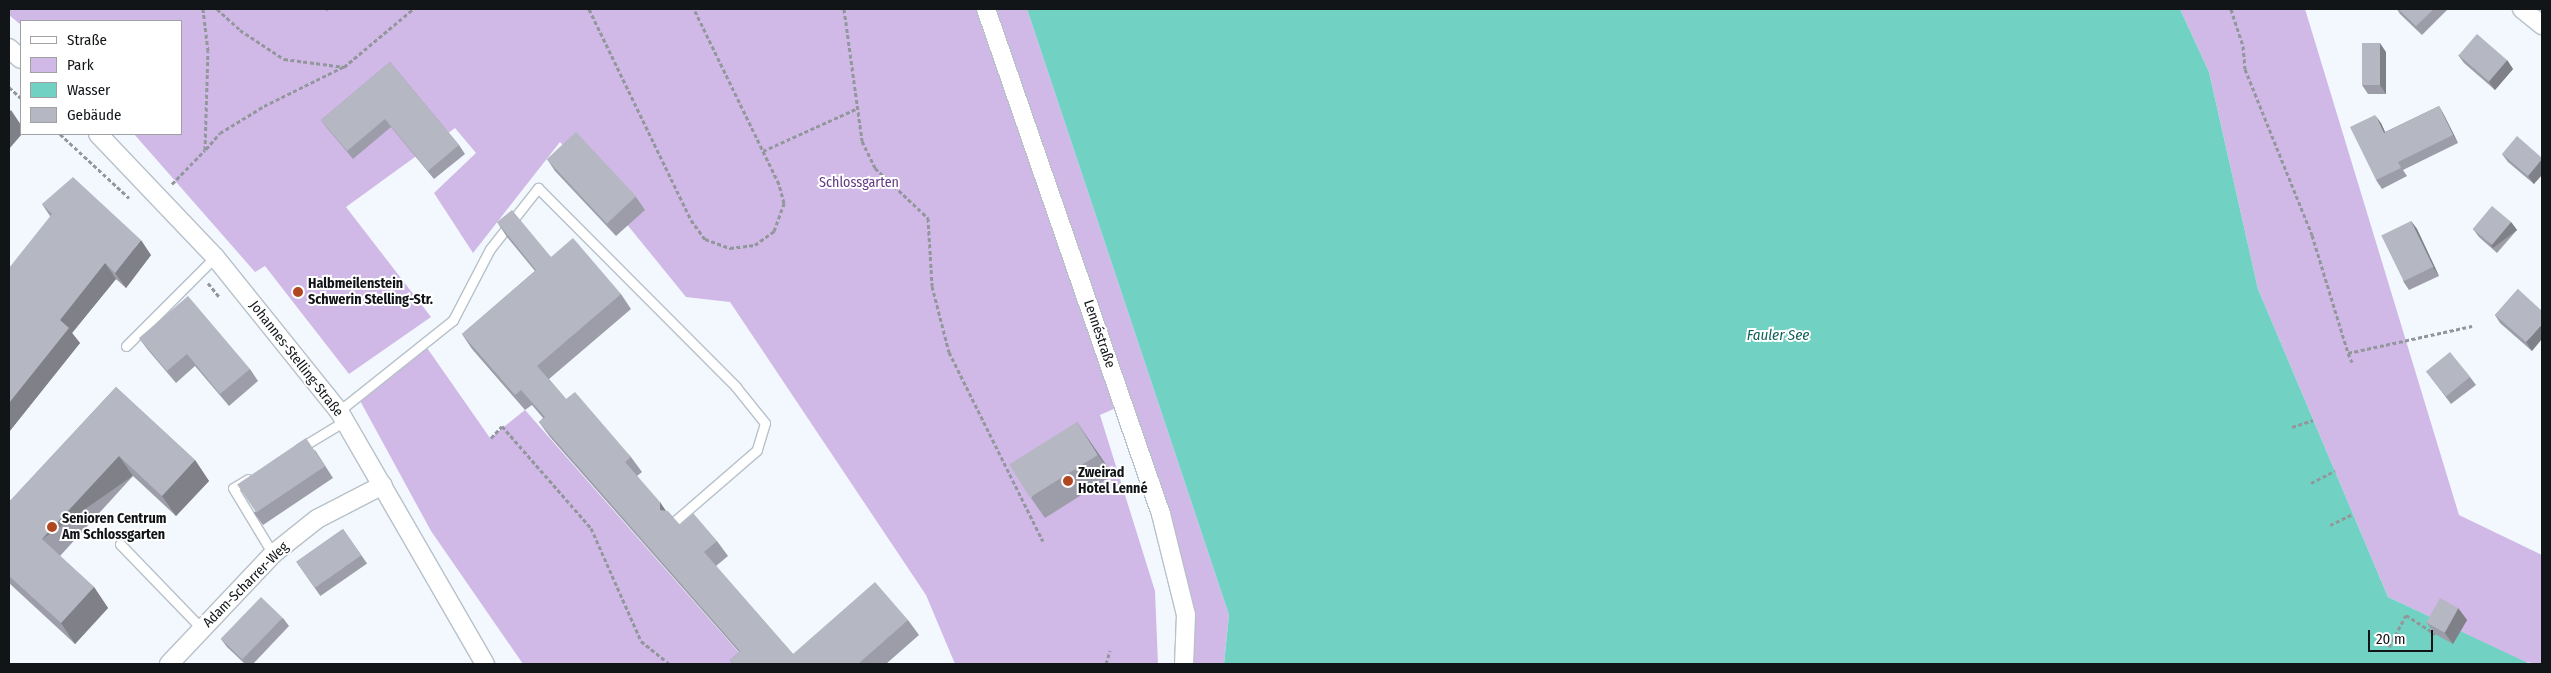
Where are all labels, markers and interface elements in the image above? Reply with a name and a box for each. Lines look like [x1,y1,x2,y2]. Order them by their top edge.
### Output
legend [20,20,182,135]
text: Straße [67,31,107,49]
text: Park [67,56,94,74]
text: Wasser [67,81,110,99]
text: Gebäude [67,106,122,124]
park label: Schlossgarten [819,175,899,191]
place label: Halbmeilenstein Schwerin Stelling-Str. [308,276,433,308]
marker: Halbmeilenstein Schwerin Stelling-Str. [292,286,304,298]
street label: Johannes-Stelling-Straße [246,298,346,420]
street label: Lennéstraße [1080,298,1118,370]
water label: Fauler See [1747,327,1809,345]
place label: Zweirad Hotel Lenné [1078,465,1148,498]
marker: Zweirad Hotel Lenné [1062,475,1074,487]
place label: Senioren Centrum Am Schlossgarten [62,511,166,544]
marker: Senioren Centrum Am Schlossgarten [46,521,58,533]
street label: Adam-Scharrer-Weg [200,539,292,631]
scale bar [2371,620,2436,652]
text: 20 m [2376,630,2406,648]

